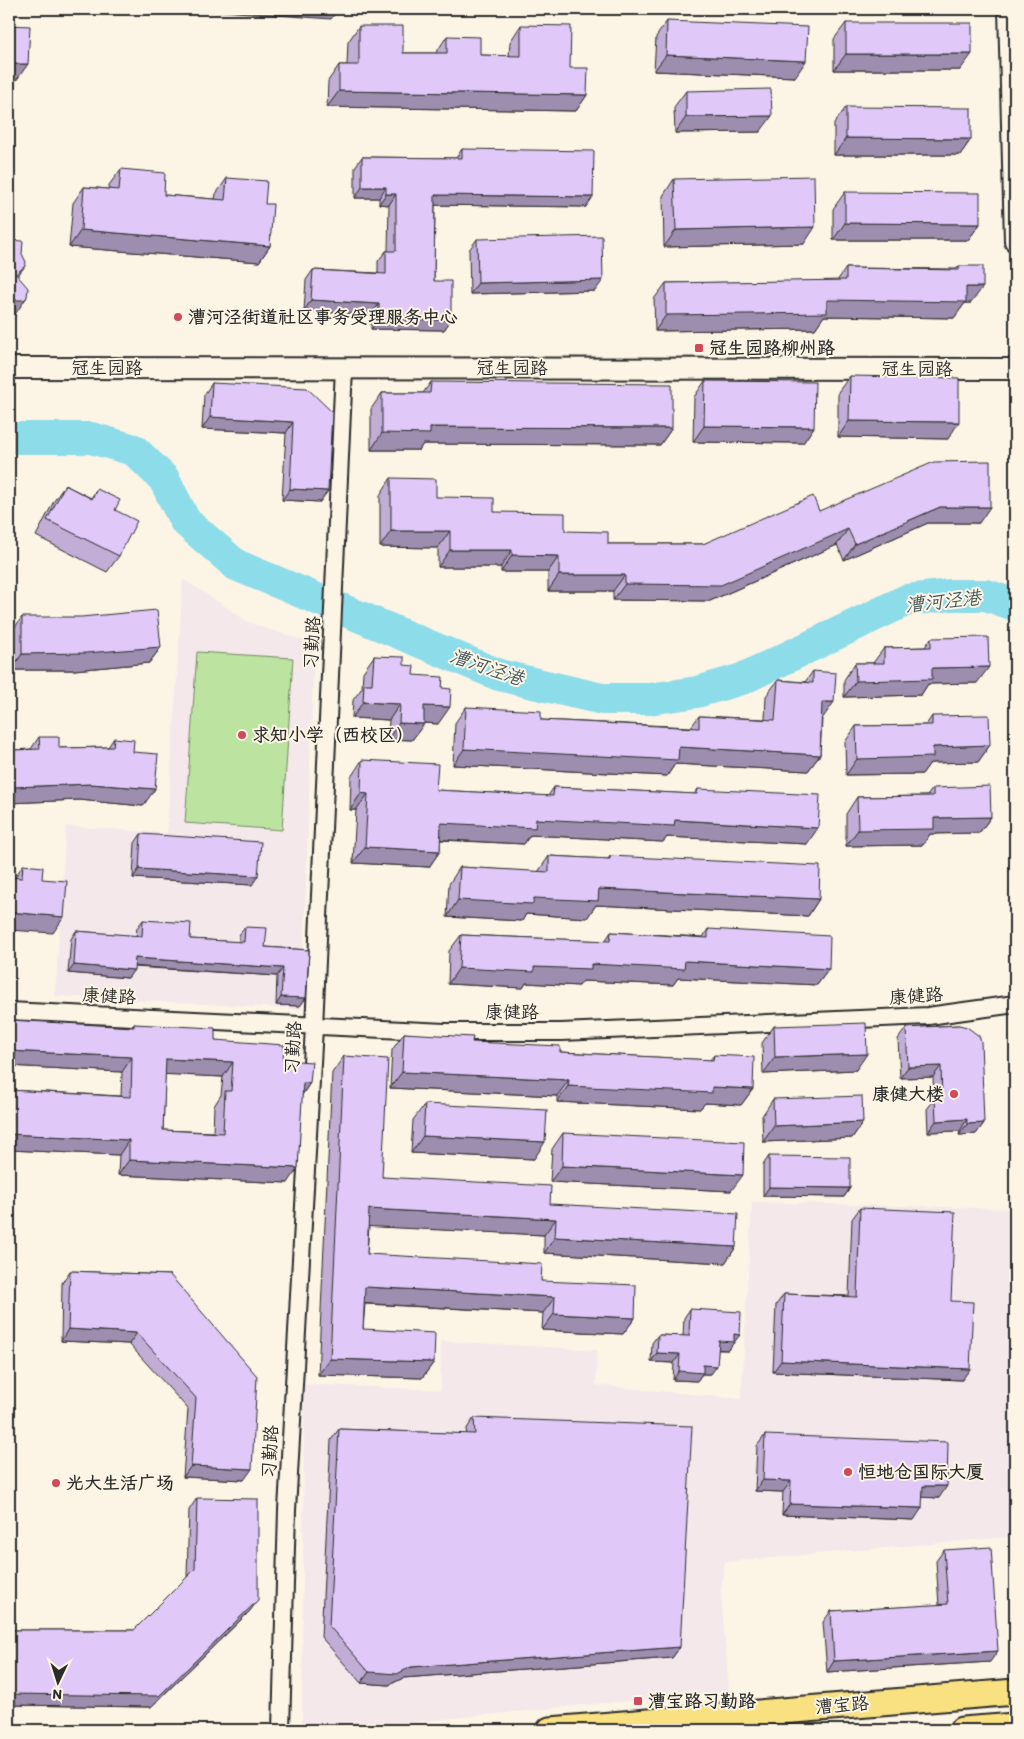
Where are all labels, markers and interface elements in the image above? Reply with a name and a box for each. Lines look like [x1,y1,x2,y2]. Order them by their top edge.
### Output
place label: 漕河泾街道社区事务受理服务中心 [188,306,458,328]
marker: 漕河泾街道社区事务受理服务中心 [172,311,184,323]
place label: 冠生园路柳州路 [709,337,835,359]
marker: 冠生园路柳州路 [693,342,705,354]
street label: 冠生园路 [71,357,143,379]
street label: 冠生园路 [476,357,548,379]
street label: 冠生园路 [881,358,953,380]
water label: 漕河泾港 [904,585,984,616]
street label: 习勤路 [300,615,324,671]
water label: 漕河泾港 [447,644,529,691]
place label: 求知小学（西校区） [252,724,414,746]
marker: 求知小学（西校区） [236,729,248,741]
street label: 康健路 [888,983,944,1009]
street label: 康健路 [81,984,137,1008]
street label: 康健路 [485,1001,539,1023]
street label: 习勤路 [281,1020,305,1076]
place label: 康健大楼 [872,1083,944,1105]
marker: 康健大楼 [948,1088,960,1100]
street label: 习勤路 [258,1424,282,1480]
place label: 恒地仓国际大厦 [858,1461,984,1483]
marker: 恒地仓国际大厦 [842,1466,854,1478]
place label: 光大生活广场 [66,1472,174,1494]
marker: 光大生活广场 [50,1477,62,1489]
north arrow [32,1656,82,1706]
text: N [52,1686,62,1703]
place label: 漕宝路习勤路 [648,1690,756,1712]
street label: 漕宝路 [814,1692,870,1718]
marker: 漕宝路习勤路 [632,1695,644,1707]

